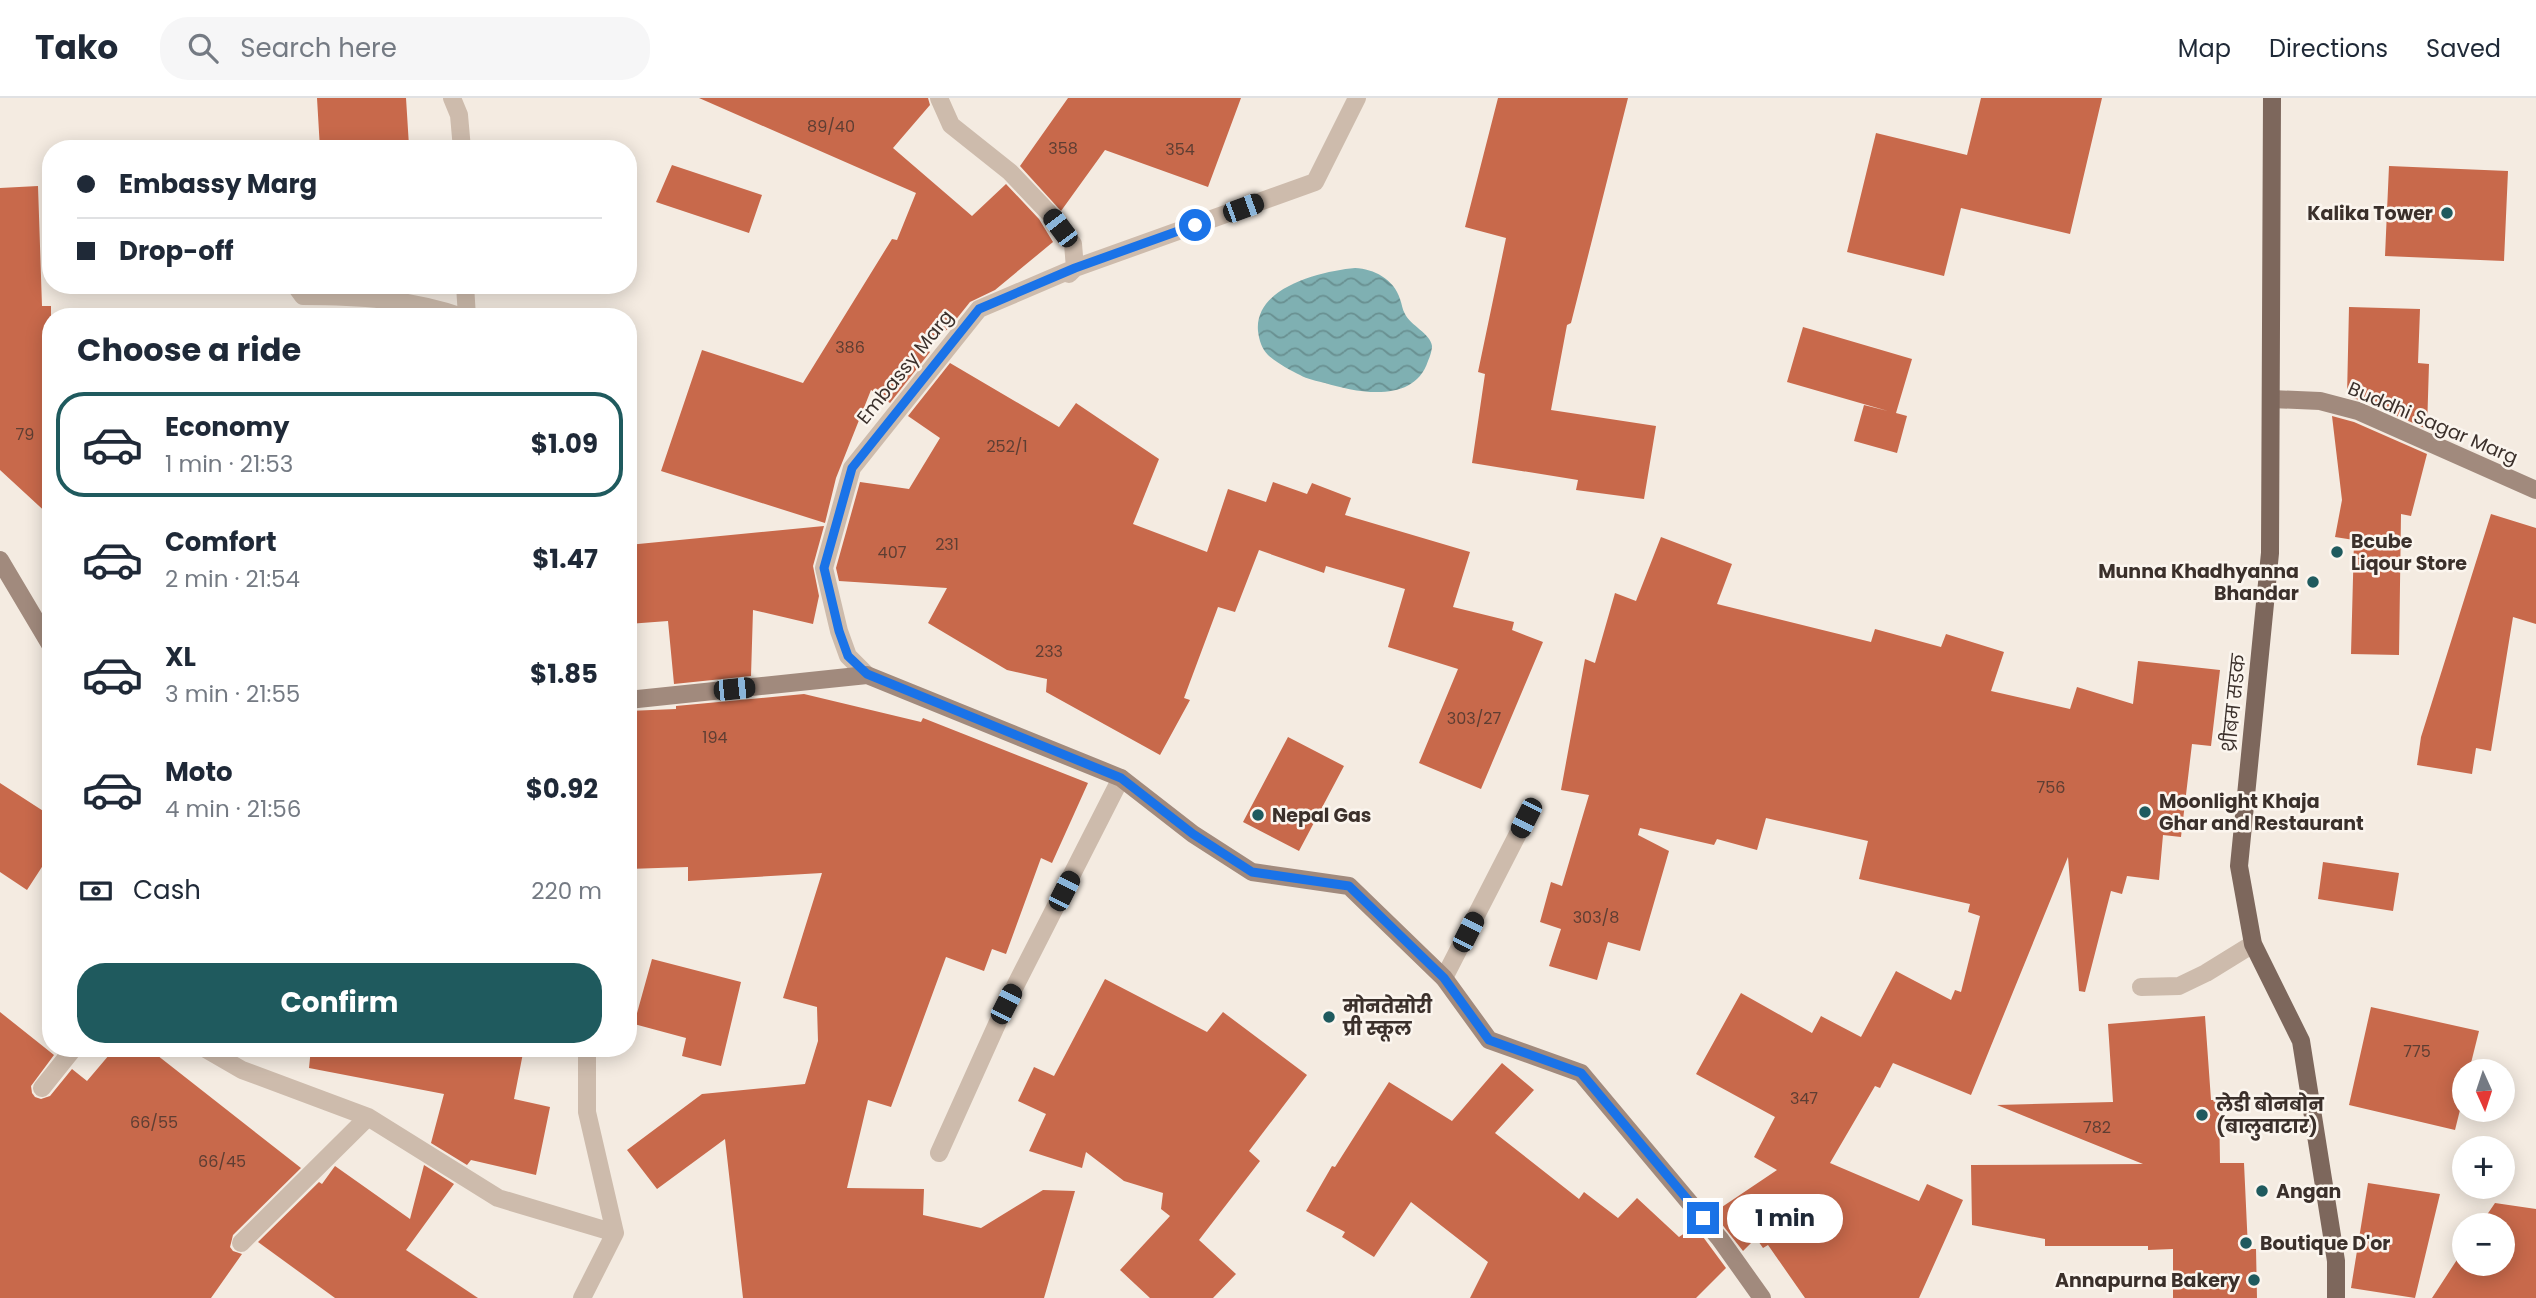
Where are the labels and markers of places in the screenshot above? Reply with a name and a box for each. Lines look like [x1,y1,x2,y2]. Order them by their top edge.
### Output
place label: Kalika Tower [2307,200,2433,227]
marker: Kalika Tower [2439,205,2455,221]
place label: Bcube Liqour Store [2351,528,2467,577]
marker: Bcube Liqour Store [2329,544,2345,560]
place label: Munna Khadhyanna Bhandar [2098,558,2299,607]
marker: Munna Khadhyanna Bhandar [2305,574,2321,590]
place label: Moonlight Khaja Ghar and Restaurant [2159,788,2364,837]
place label: Nepal Gas [1272,802,1371,829]
marker: Moonlight Khaja Ghar and Restaurant [2137,804,2153,820]
marker: Nepal Gas [1250,807,1266,823]
place label: मोनतेसोरी प्री स्कूल [1342,993,1433,1042]
marker: मोनतेसोरी प्री स्कूल [1321,1009,1337,1025]
place label: लेडी बोनबोन (बालुवाटार) [2215,1091,2324,1141]
marker: लेडी बोनबोन (बालुवाटार) [2194,1107,2210,1123]
place label: Angan [2276,1178,2341,1205]
marker: Angan [2254,1183,2270,1199]
place label: Boutique D'or [2260,1230,2390,1257]
marker: Boutique D'or [2238,1235,2254,1251]
place label: Annapurna Bakery [2055,1267,2241,1294]
marker: Annapurna Bakery [2246,1272,2262,1288]

